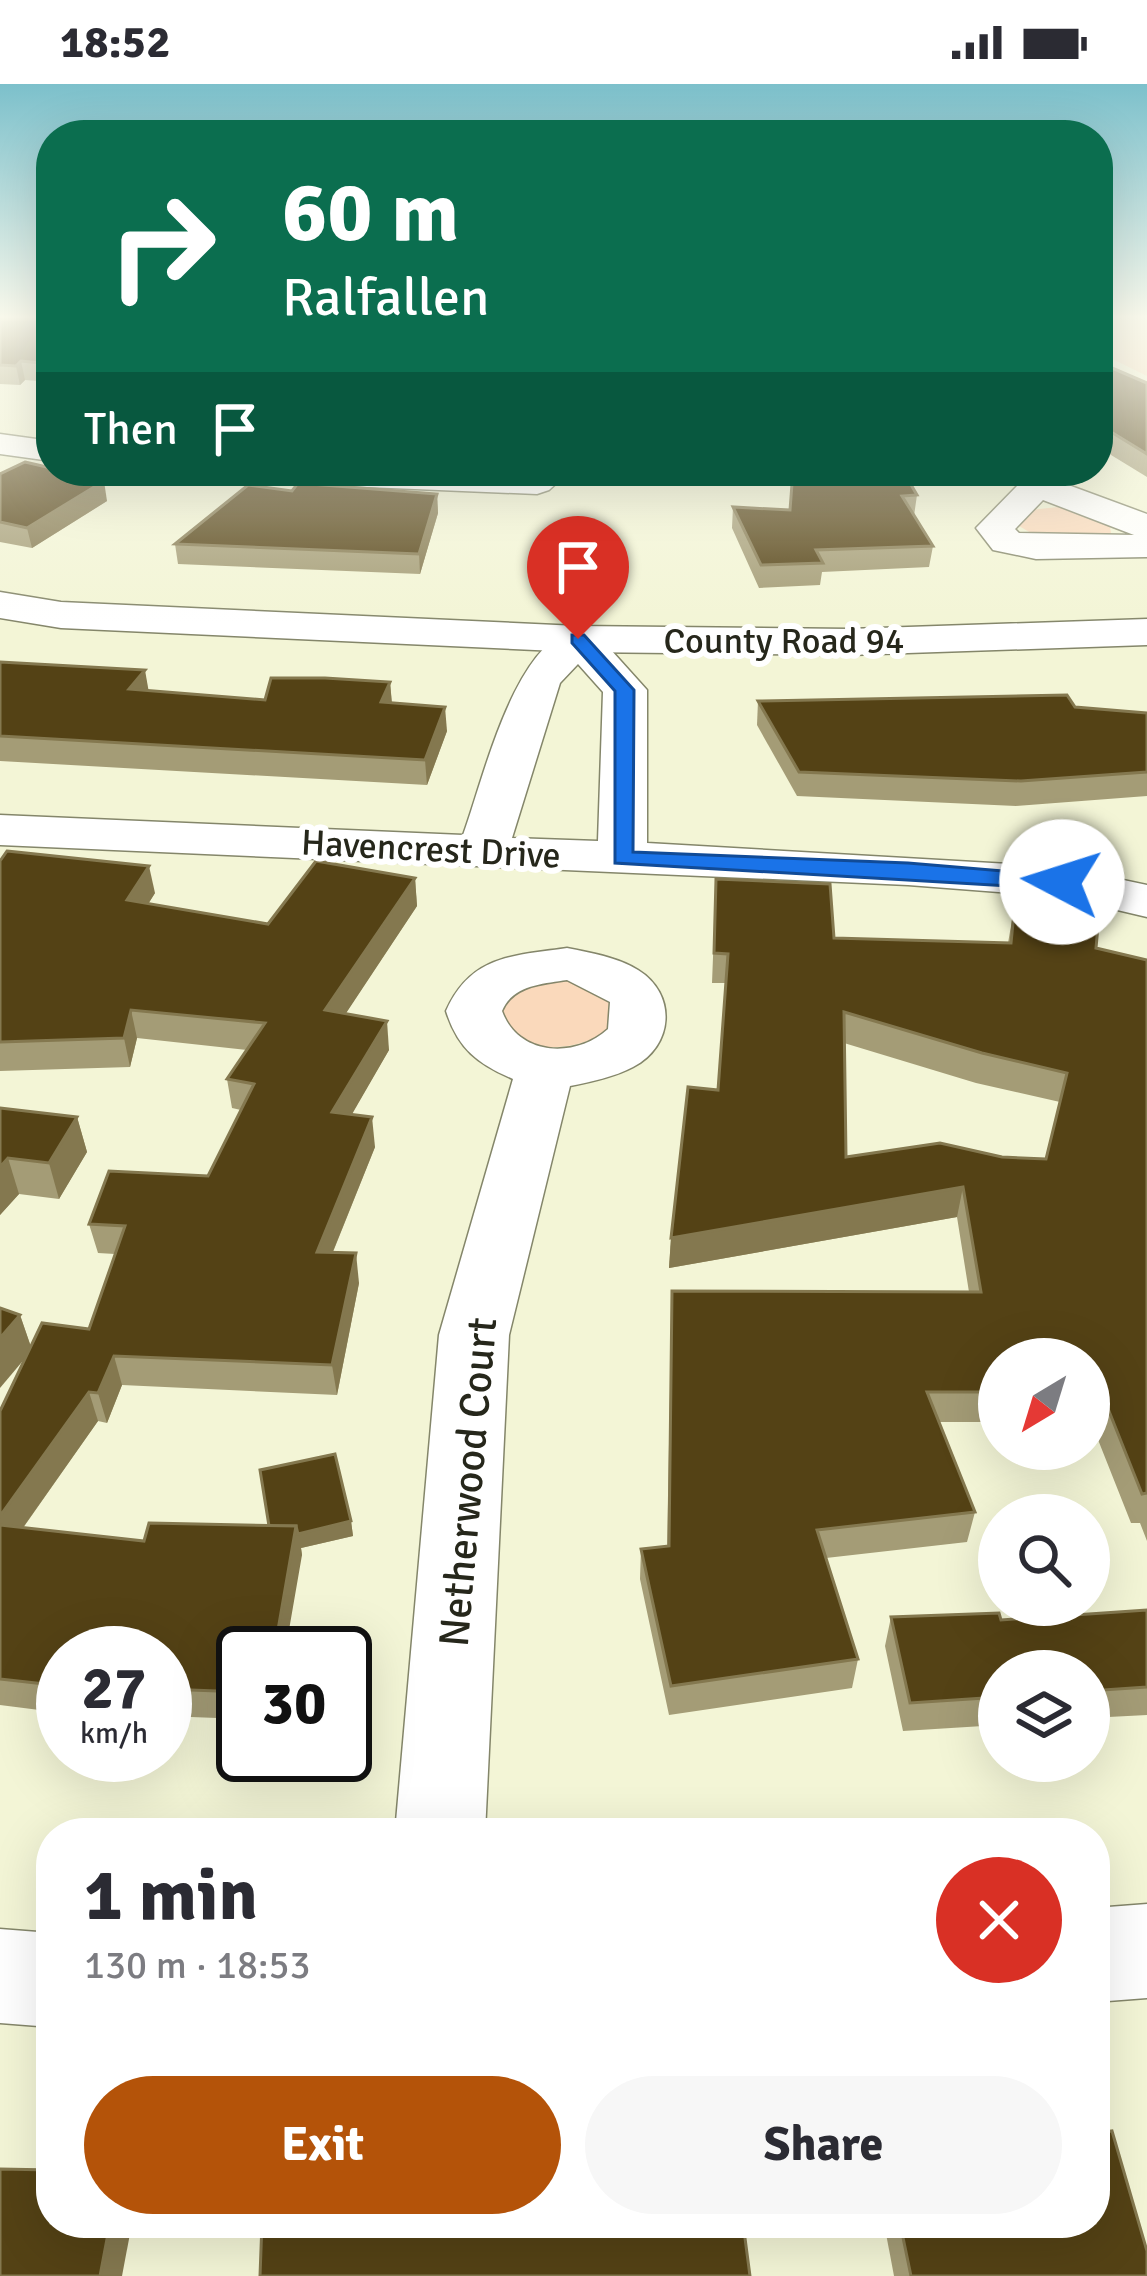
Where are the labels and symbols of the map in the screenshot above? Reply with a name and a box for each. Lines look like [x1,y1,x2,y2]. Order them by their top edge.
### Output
pin [527,516,629,639]
street label: County Road 94 [664,619,904,664]
position arrow [999,819,1125,945]
street label: Havencrest Drive [300,820,562,879]
street label: Netherwood Court [429,1315,508,1649]
north arrow [978,1338,1110,1470]
speed limit sign: 30 [216,1626,372,1782]

